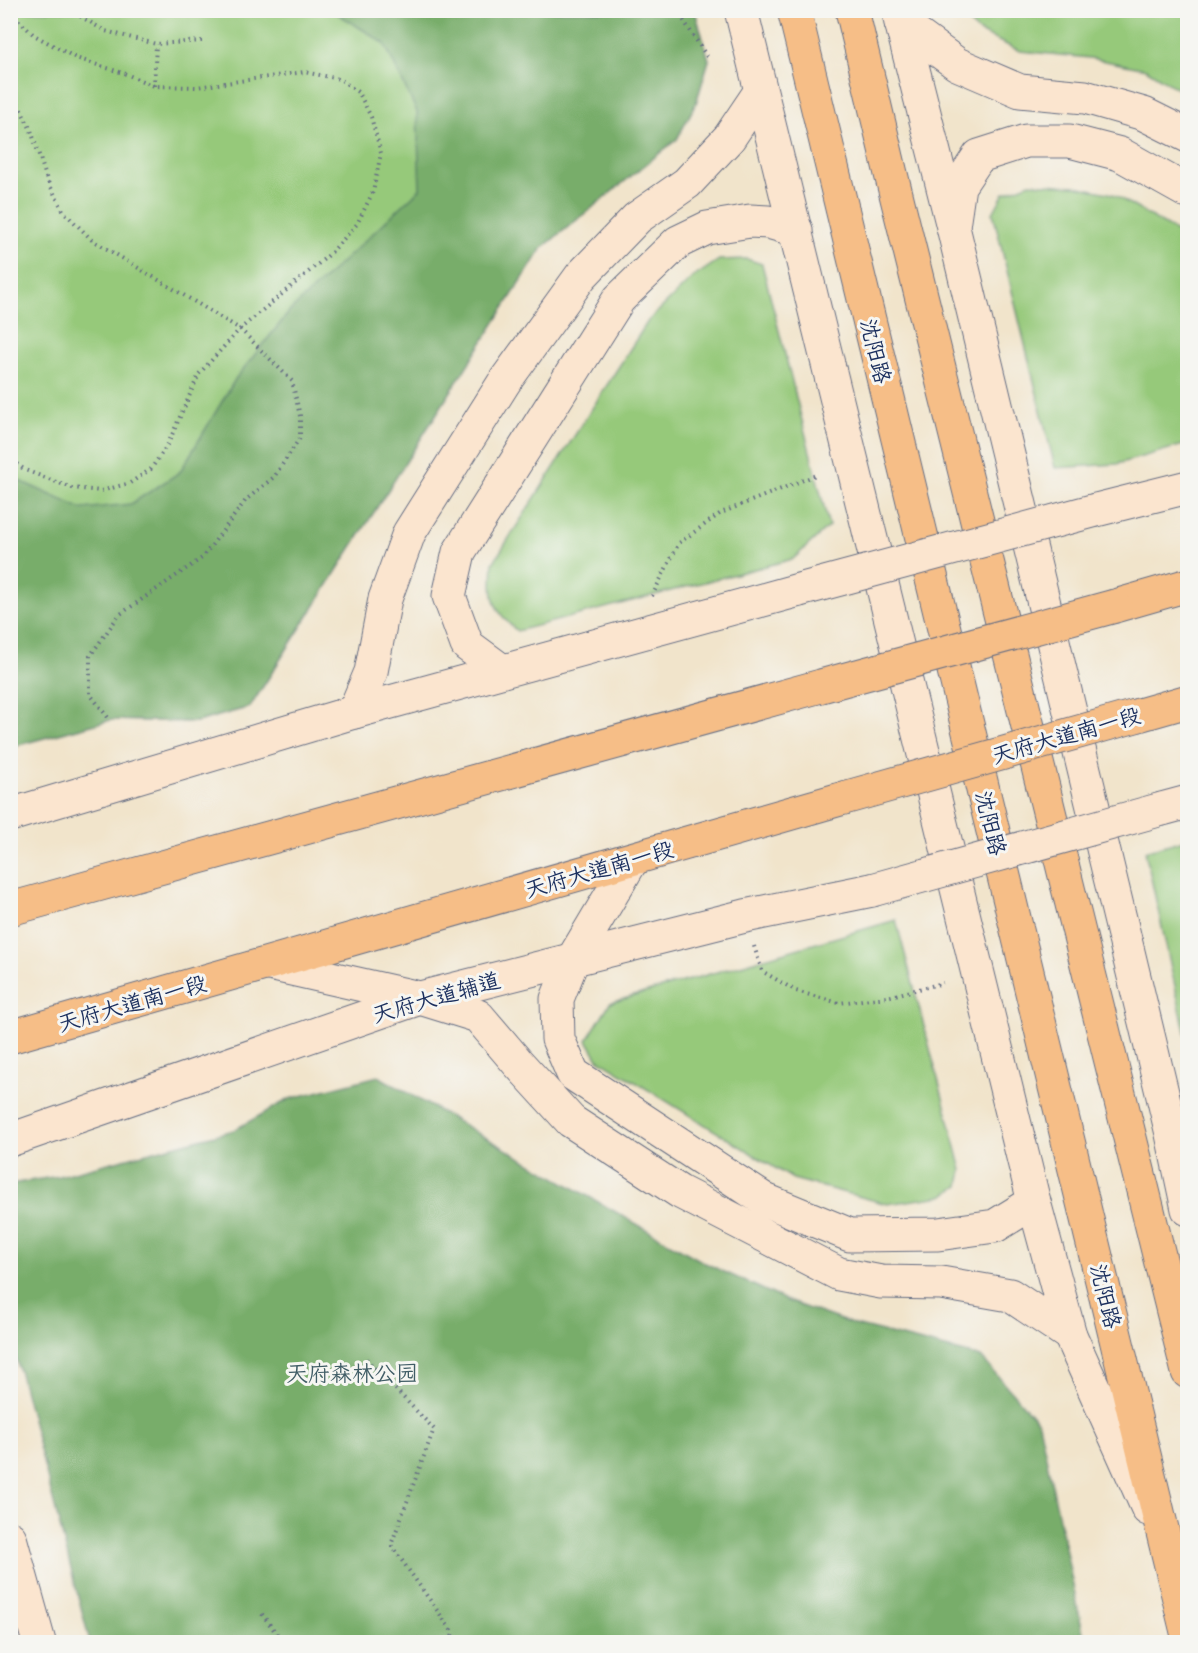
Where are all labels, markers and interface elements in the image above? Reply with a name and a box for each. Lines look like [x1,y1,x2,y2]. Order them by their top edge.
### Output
street label: 沈阳路 [852,316,898,387]
street label: 天府大道南一段 [988,700,1145,773]
street label: 沈阳路 [967,788,1013,859]
street label: 天府大道南一段 [521,834,678,907]
street label: 天府大道辅道 [369,965,504,1032]
street label: 天府大道南一段 [54,968,211,1041]
street label: 沈阳路 [1082,1261,1128,1332]
park label: 天府森林公园 [286,1359,418,1390]

